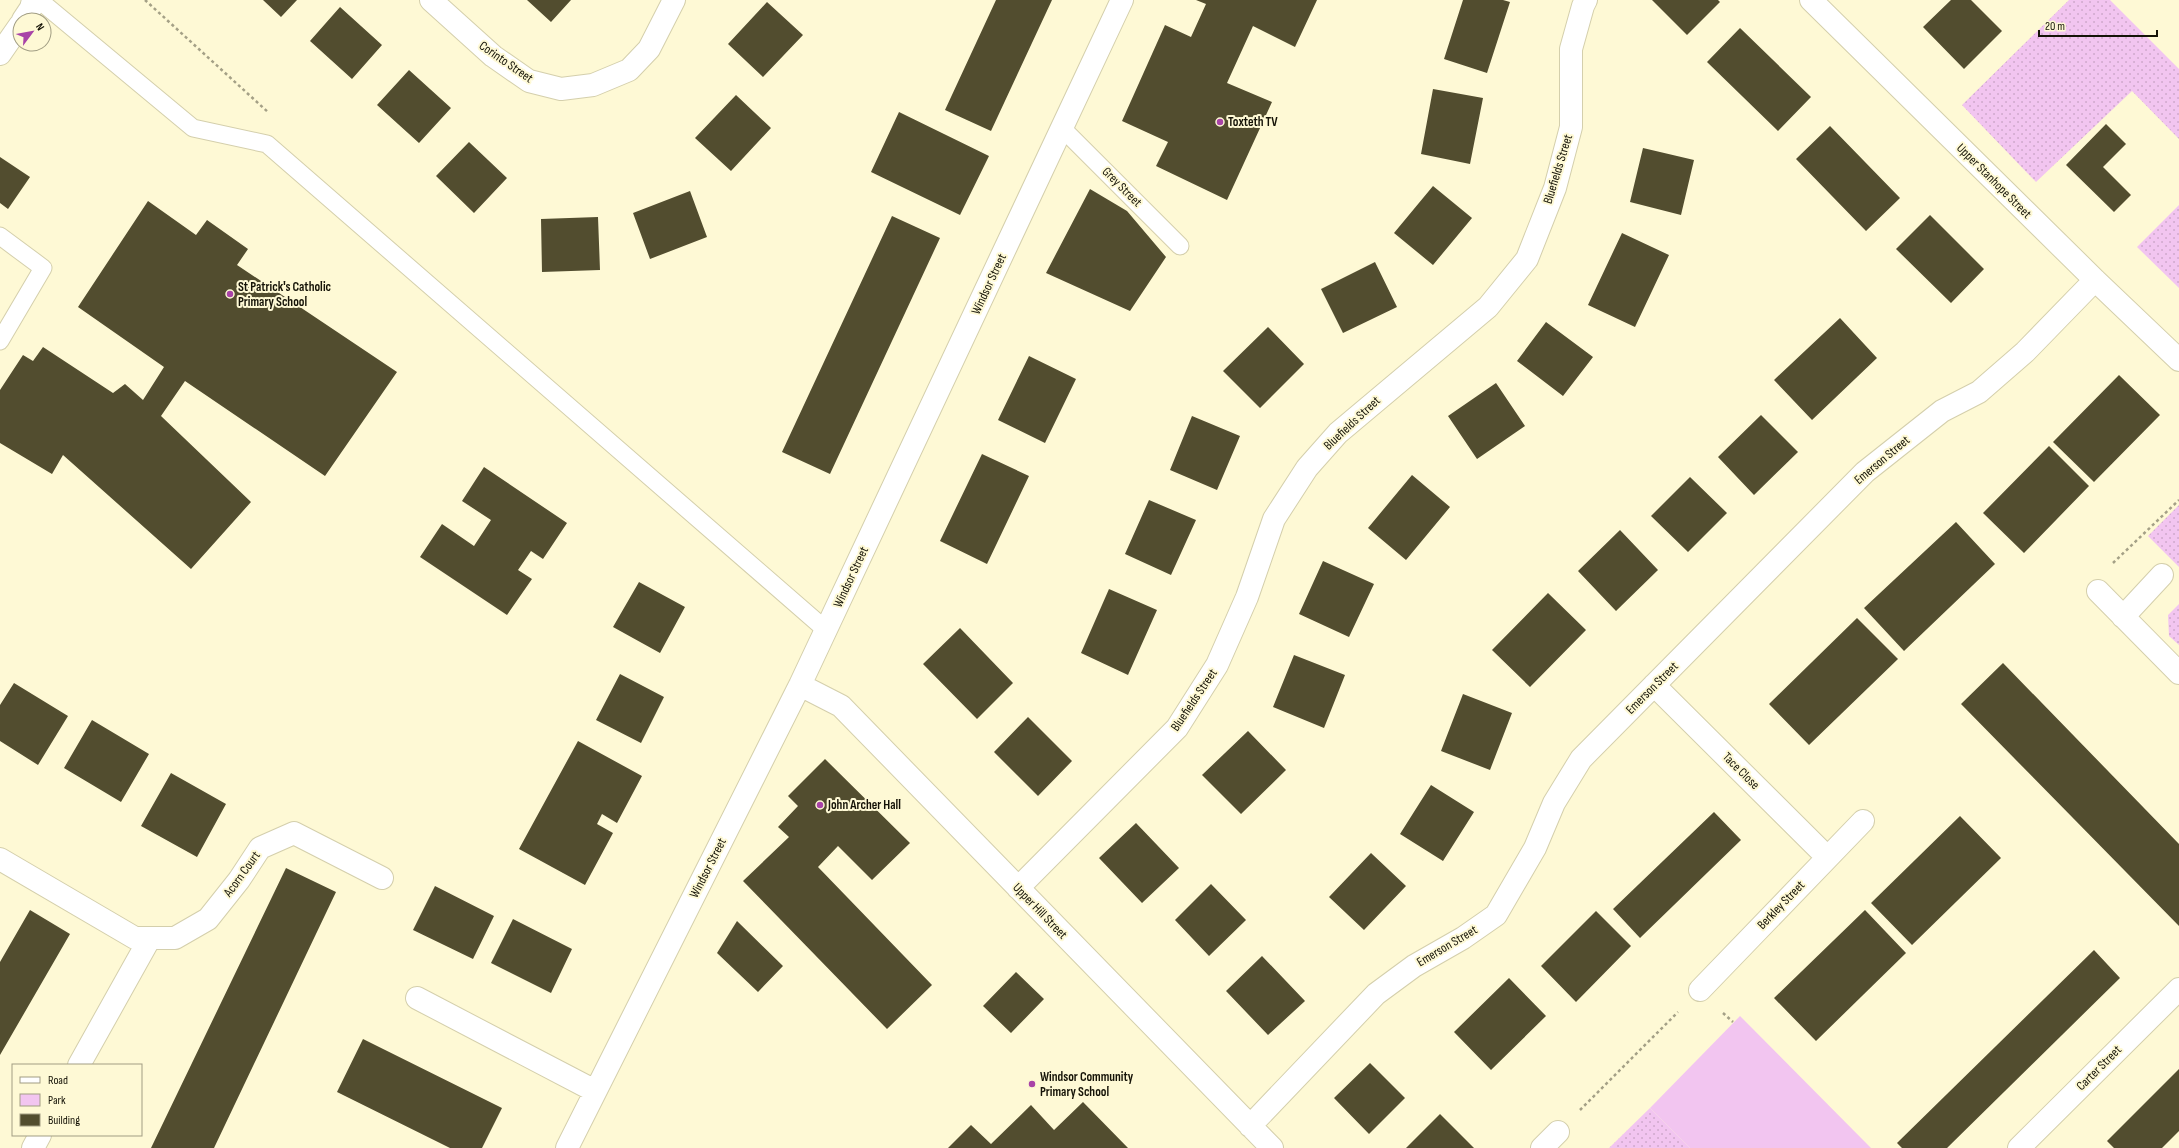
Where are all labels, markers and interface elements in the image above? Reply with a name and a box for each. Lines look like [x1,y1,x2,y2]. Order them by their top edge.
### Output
north arrow [12,12,52,52]
scale bar [2039,12,2157,38]
text: 20 m [2045,19,2065,34]
text: N [33,21,47,33]
street label: Corinto Street [476,38,536,86]
place label: Toxteth TV [1228,114,1278,130]
marker: Toxteth TV [1215,117,1225,127]
street label: Bluefields Street [1540,132,1576,206]
street label: Upper Stanhope Street [1953,140,2035,222]
street label: Grey Street [1099,164,1145,210]
street label: Windsor Street [968,251,1010,317]
place label: St Patrick's Catholic Primary School [238,279,332,310]
marker: St Patrick's Catholic Primary School [225,289,235,299]
street label: Bluefields Street [1320,393,1384,453]
street label: Emerson Street [1851,432,1913,488]
street label: Windsor Street [830,544,872,610]
street label: Emerson Street [1622,658,1682,718]
street label: Bluefields Street [1167,666,1221,734]
street label: Tace Close [1719,749,1763,793]
place label: John Archer Hall [827,797,901,813]
marker: John Archer Hall [815,800,825,810]
street label: Windsor Street [686,835,730,901]
street label: Acorn Court [220,848,264,901]
street label: Berkley Street [1754,877,1808,933]
street label: Upper Hill Street [1009,880,1071,942]
street label: Emerson Street [1414,922,1480,970]
street label: Carter Street [2073,1042,2125,1094]
legend [12,1064,142,1136]
place label: Windsor Community Primary School [1040,1069,1134,1100]
text: Road [48,1073,68,1088]
marker: Windsor Community Primary School [1027,1079,1037,1089]
text: Park [48,1093,66,1108]
text: Building [48,1113,80,1128]

